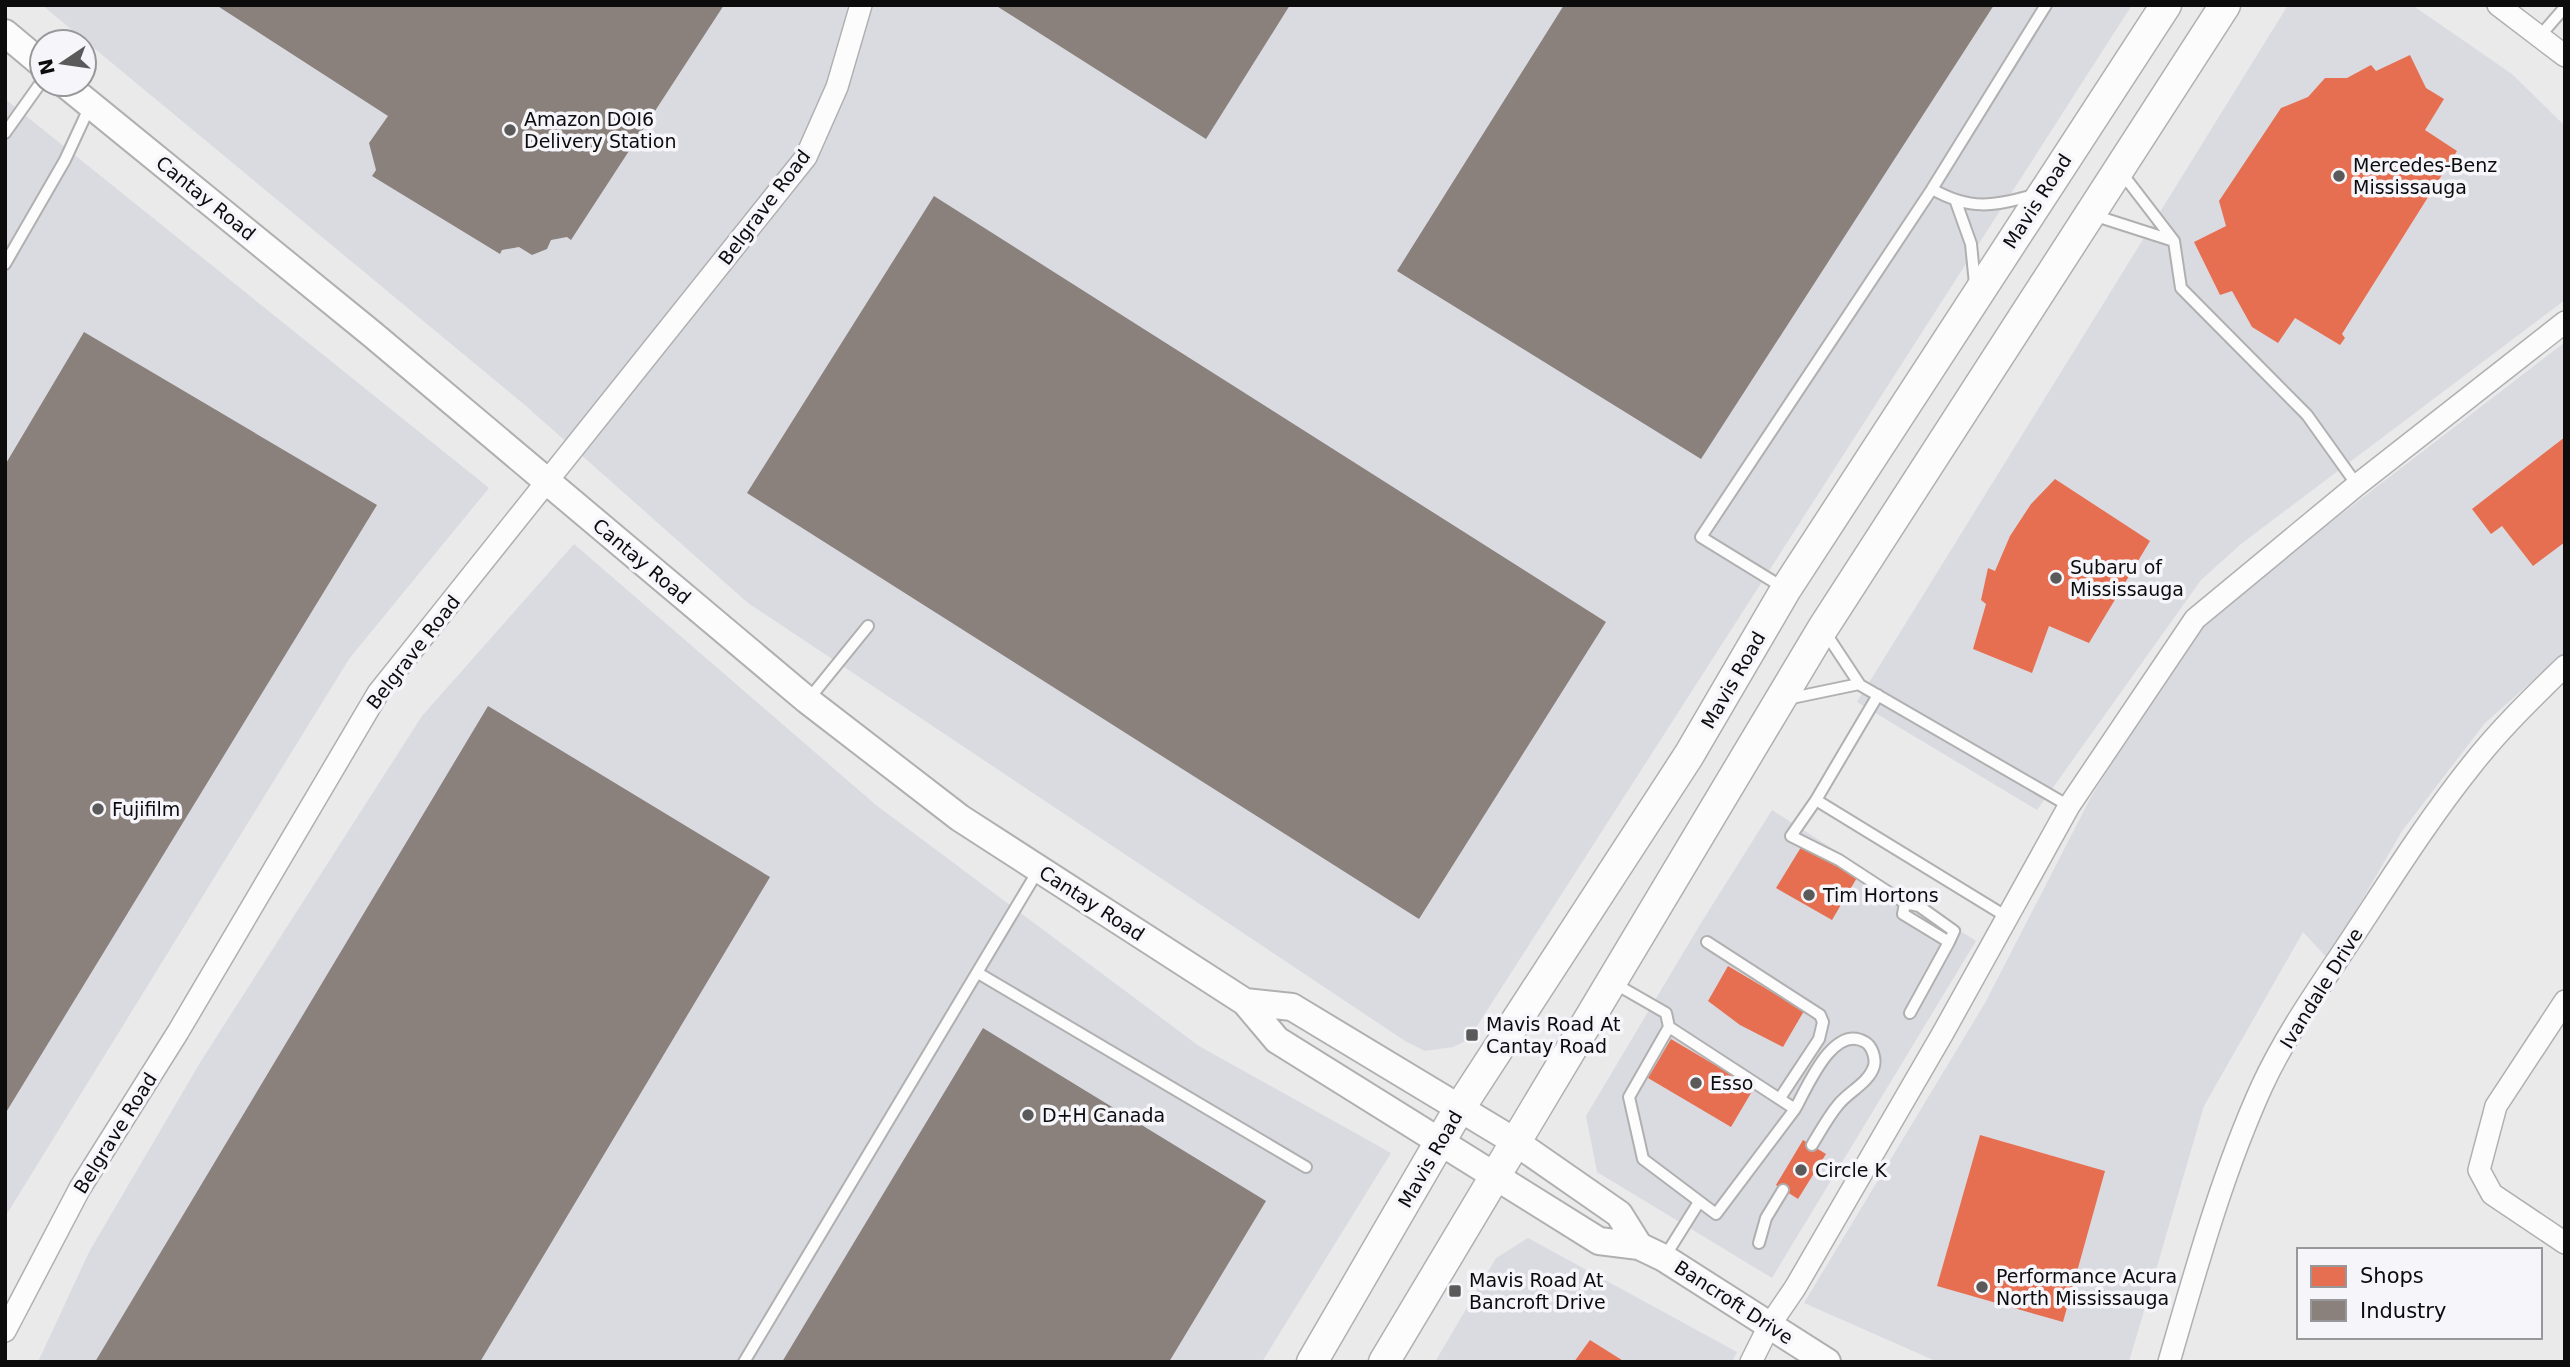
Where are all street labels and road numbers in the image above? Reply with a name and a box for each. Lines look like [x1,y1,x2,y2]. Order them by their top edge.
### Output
street label: Belgrave Road [714,145,814,269]
street label: Mavis Road [1998,150,2076,252]
street label: Cantay Road [152,151,260,245]
street label: Cantay Road [589,514,695,608]
street label: Belgrave Road [362,591,464,713]
street label: Mavis Road [1696,628,1770,732]
street label: Cantay Road [1035,861,1149,945]
street label: Ivandale Drive [2275,924,2367,1052]
street label: Belgrave Road [69,1069,161,1197]
street label: Mavis Road [1393,1107,1467,1211]
street label: Bancroft Drive [1671,1256,1797,1348]

